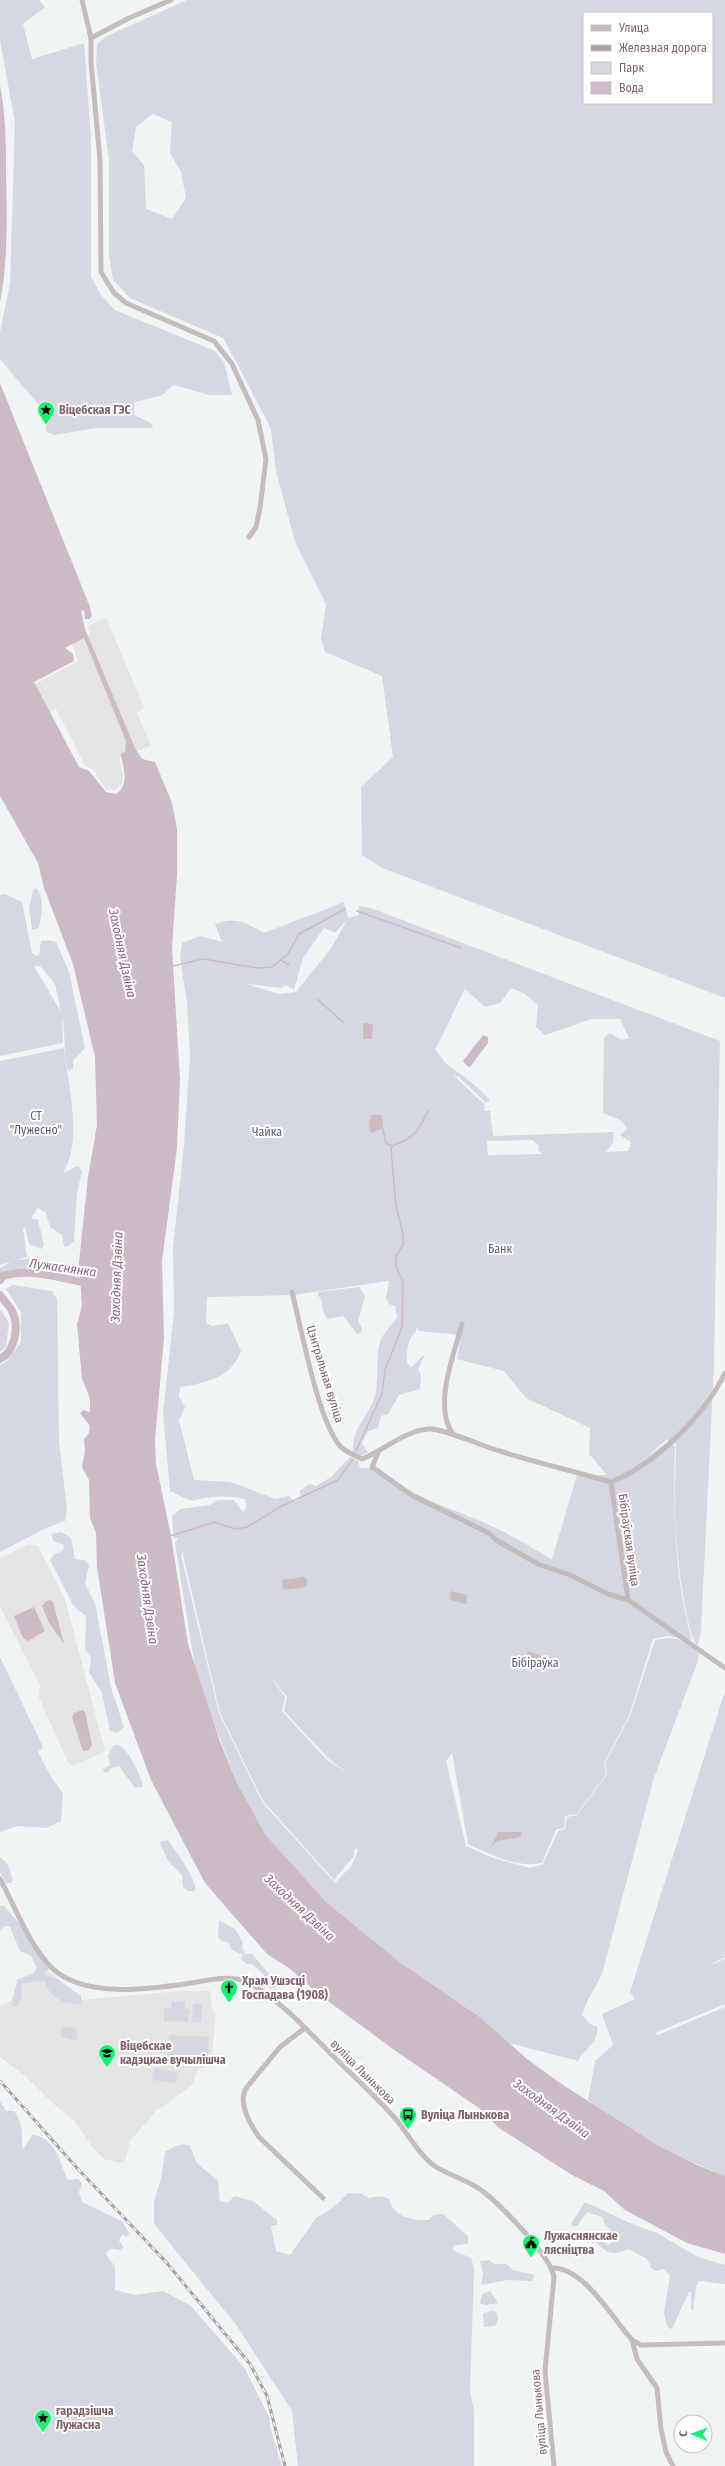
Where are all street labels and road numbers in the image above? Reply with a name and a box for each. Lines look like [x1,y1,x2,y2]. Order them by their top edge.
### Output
street label: Цэнтральная вуліца [304,1324,347,1425]
street label: Бібіраўская вуліца [616,1493,642,1587]
street label: вуліца Лынькова [328,2037,398,2107]
street label: вуліца Лынькова [528,2368,550,2455]

